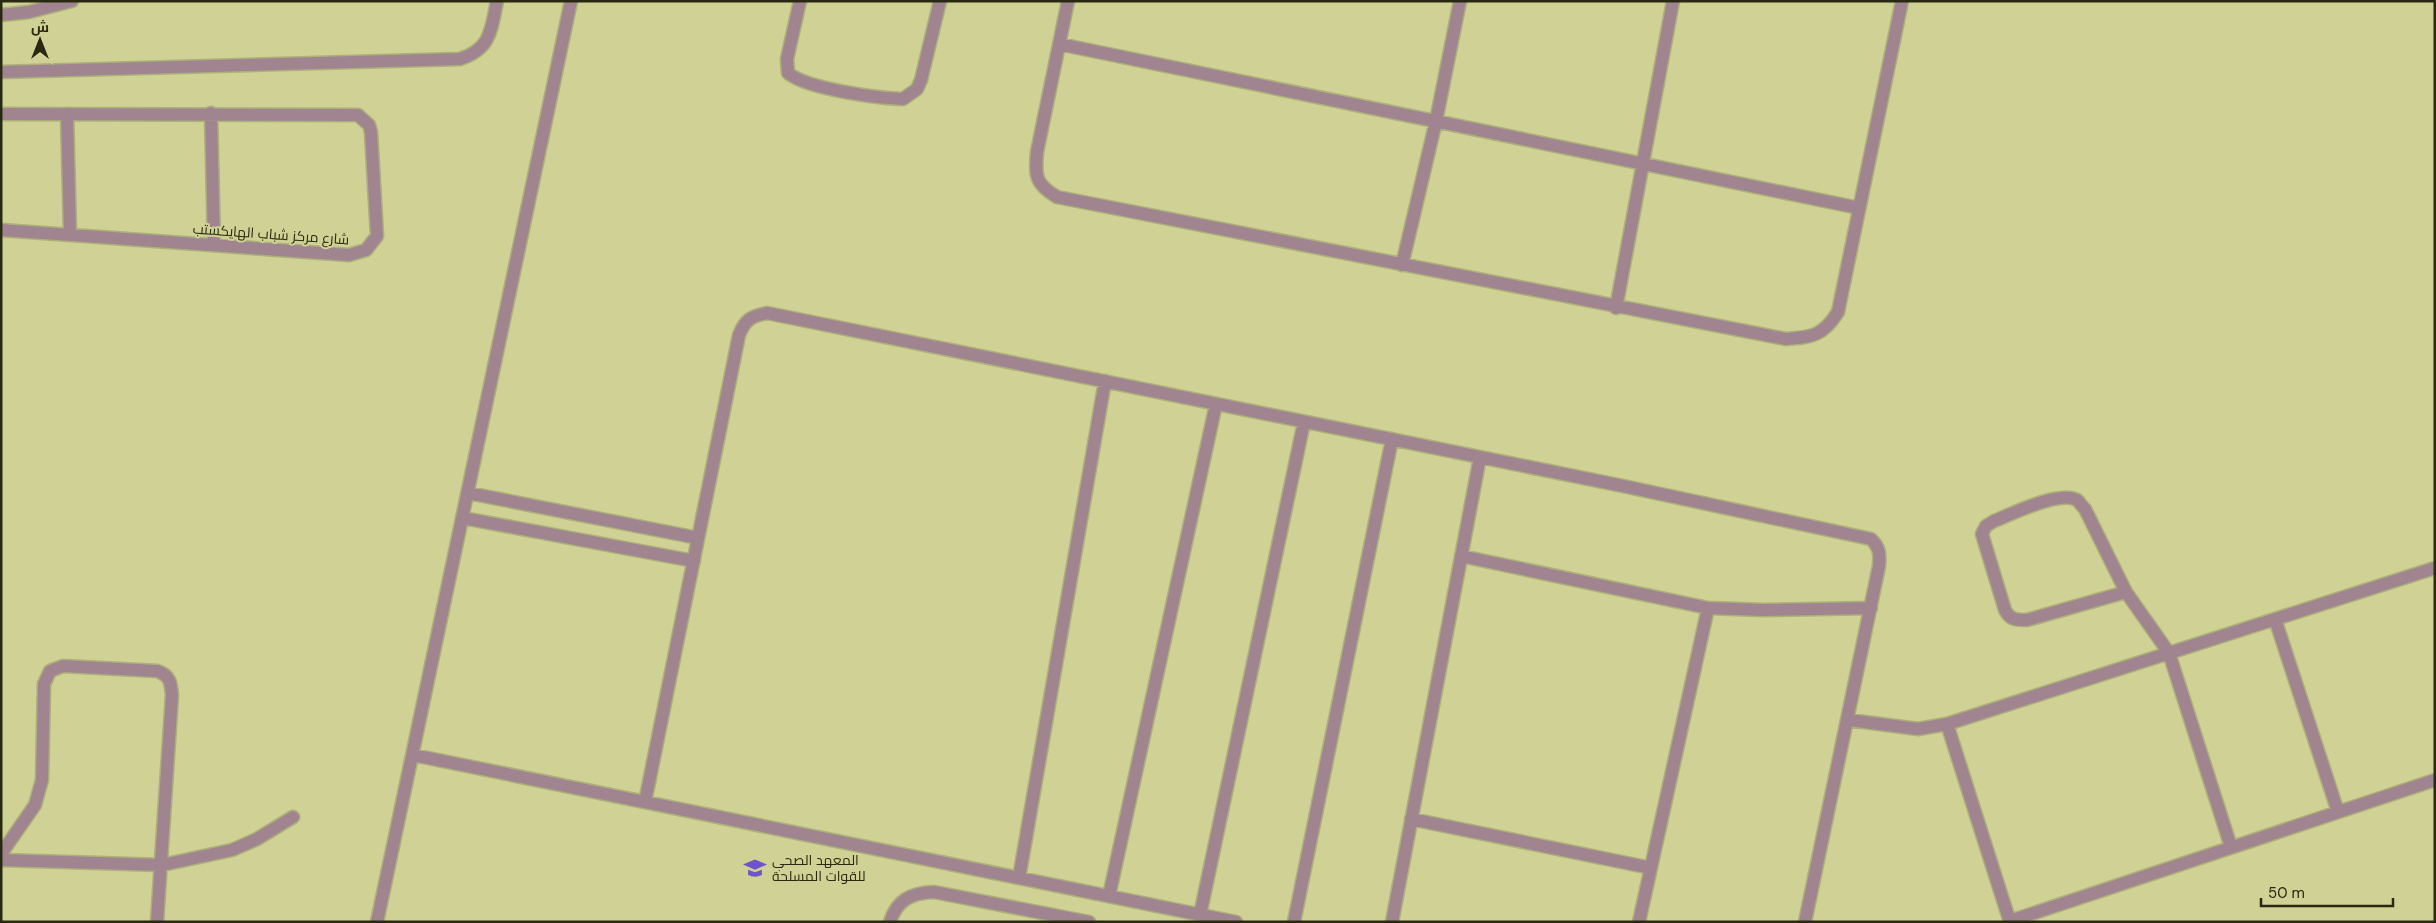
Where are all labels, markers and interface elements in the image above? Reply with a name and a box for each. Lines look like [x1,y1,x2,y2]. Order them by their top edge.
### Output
north arrow [15,15,65,65]
text: ش [31,18,49,36]
street label: شارع مركز شباب الهايكستب [192,220,350,248]
place label: المعهد الصحي للقوات المسلحة [772,851,866,885]
school or university icon: المعهد الصحي للقوات المسلحة [742,855,768,881]
scale bar [2261,876,2394,908]
text: 50 m [2268,883,2305,903]

